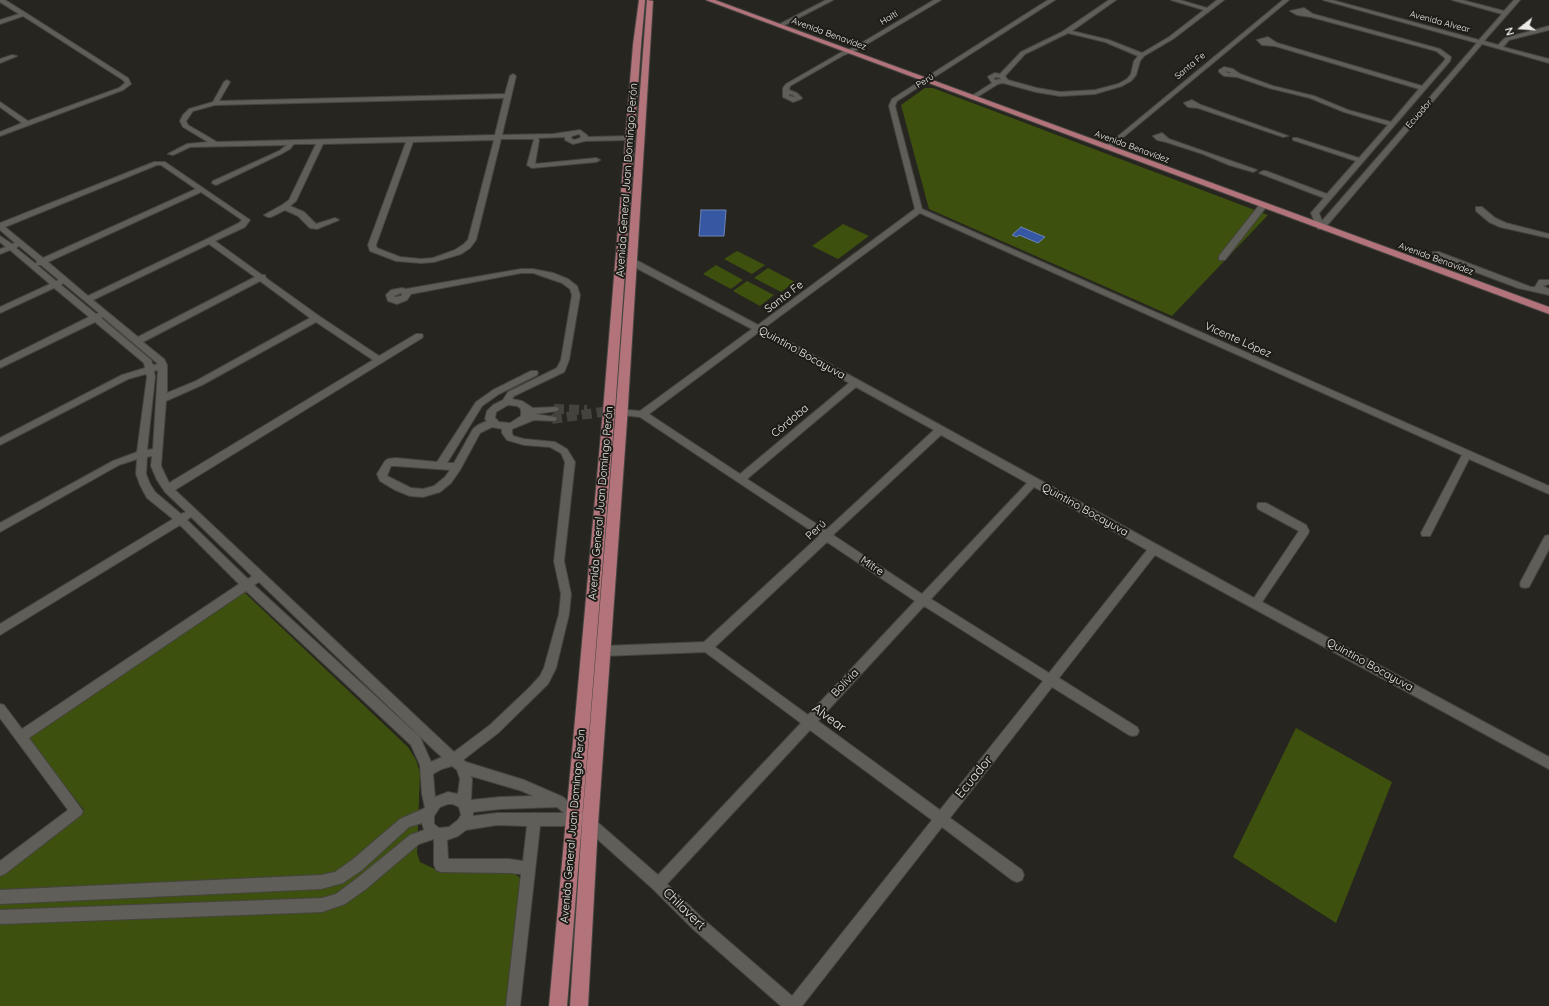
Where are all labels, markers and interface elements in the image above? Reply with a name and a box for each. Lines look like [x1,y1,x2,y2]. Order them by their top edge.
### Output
north arrow [1501,8,1541,48]
street label: Haití [878,9,900,27]
street label: Avenida Alvear [1409,9,1471,35]
street label: Avenida Benavídez [790,15,868,53]
text: N [1502,26,1517,37]
street label: Santa Fe [1172,50,1208,82]
street label: Perú [914,71,936,91]
street label: Avenida General Juan Domingo Perón [614,82,640,278]
street label: Ecuador [1404,97,1434,131]
street label: Avenida Benavídez [1093,128,1171,166]
street label: Avenida Benavídez [1397,240,1475,278]
street label: Santa Fe [762,278,806,316]
street label: Vicente López [1203,319,1273,361]
street label: Quintino Bocayuva [757,324,847,382]
street label: Córdoba [769,402,811,440]
street label: Avenida General Juan Domingo Perón [586,405,616,601]
street label: Quintino Bocayuva [1040,481,1130,539]
street label: Perú [803,517,829,543]
street label: Mitre [858,553,886,579]
street label: Quintino Bocayuva [1325,636,1415,694]
street label: Bolivia [829,666,861,700]
street label: Alvear [809,700,849,736]
street label: Avenida General Juan Domingo Perón [558,728,588,924]
street label: Ecuador [952,753,996,801]
street label: Chilavert [660,885,708,933]

